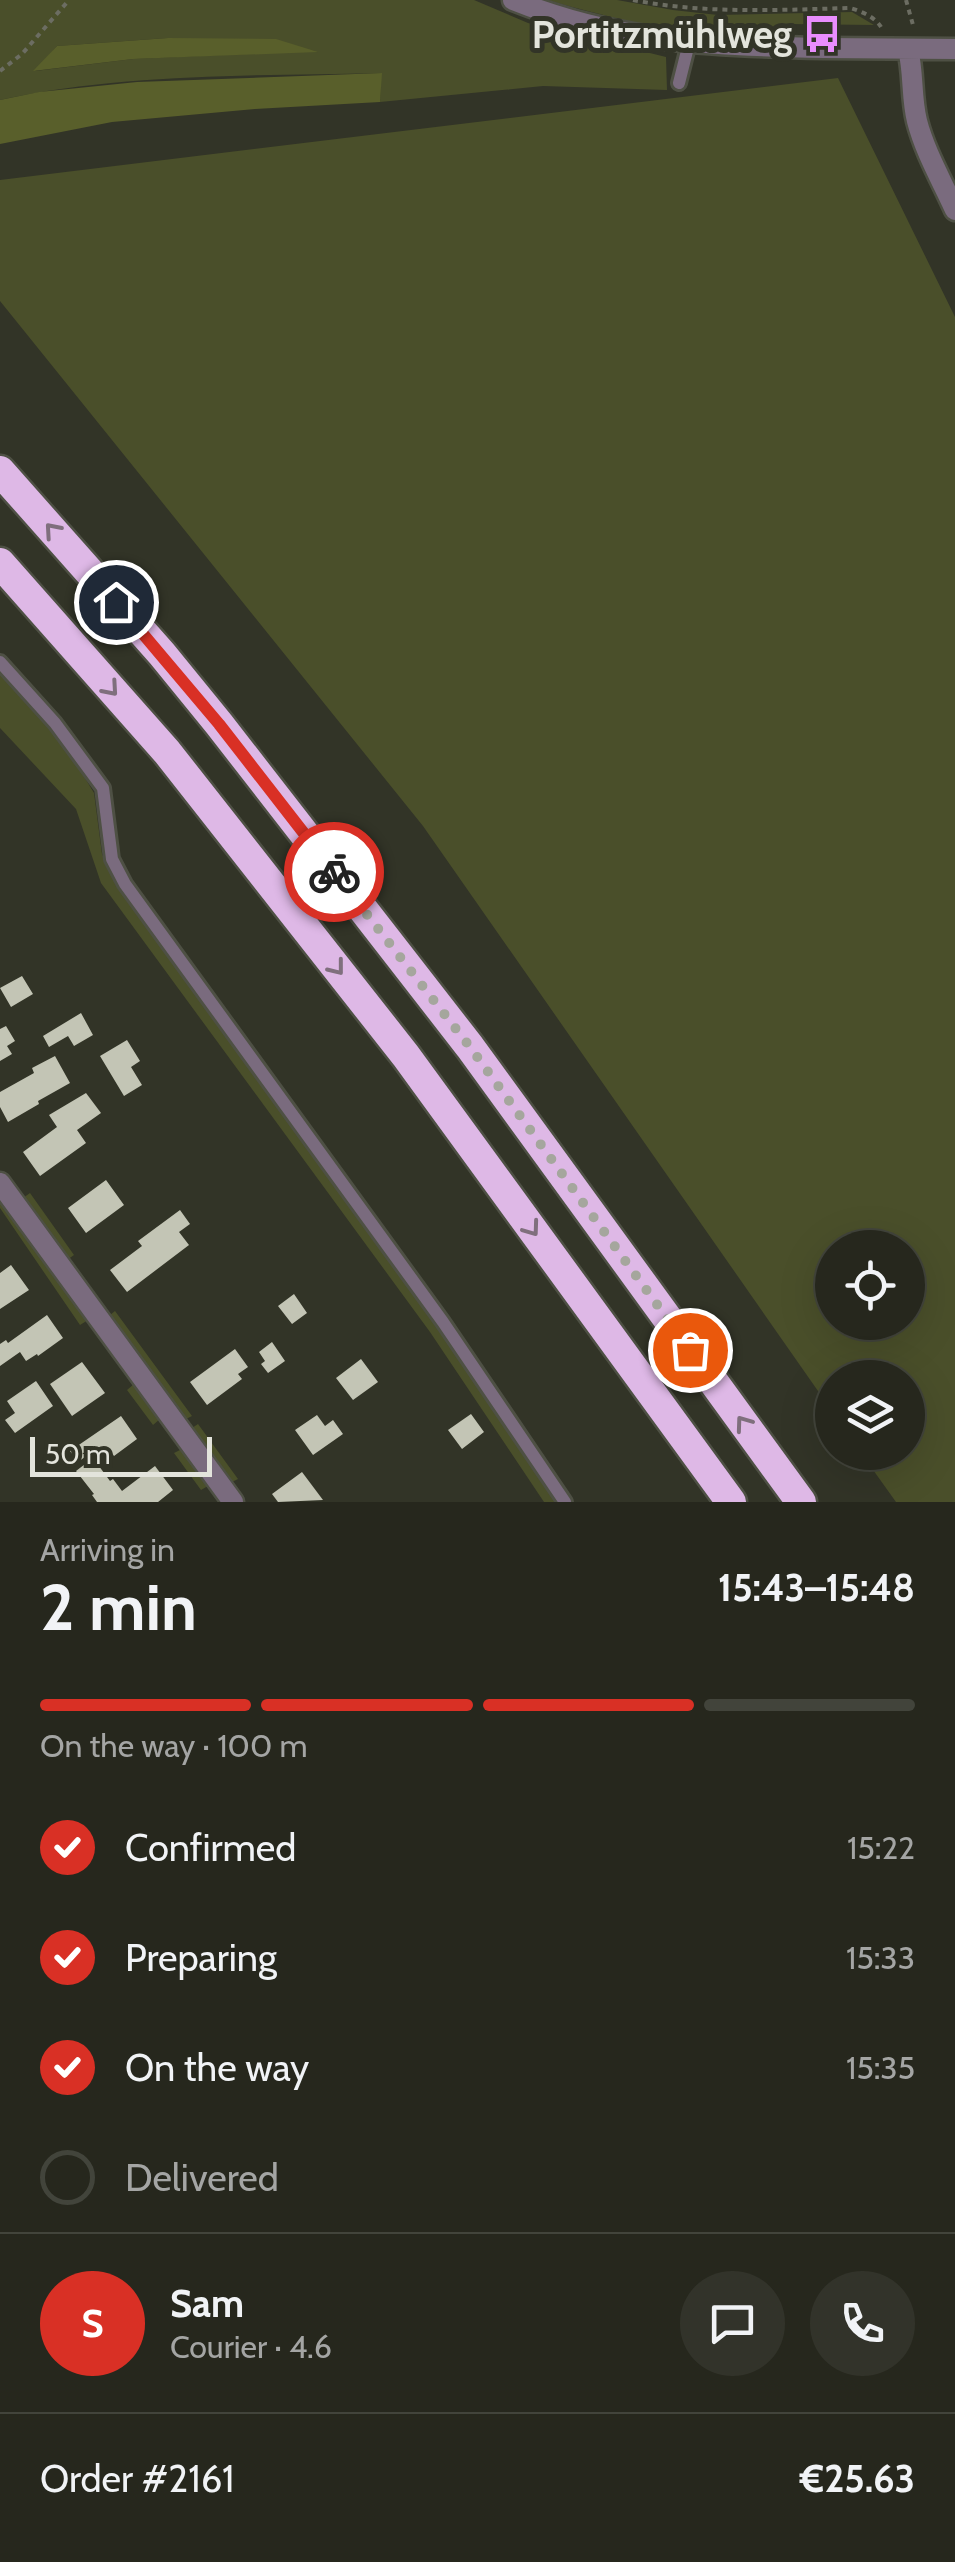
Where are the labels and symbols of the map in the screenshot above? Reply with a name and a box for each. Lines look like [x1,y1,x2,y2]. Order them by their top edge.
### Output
place label: Portitzmühlweg [532,11,792,58]
bus stop icon: Portitzmühlweg [801,13,843,55]
one-way arrow [46,523,64,542]
pin [74,560,159,645]
one-way arrow [99,677,117,696]
courier [284,822,384,922]
one-way arrow [326,957,343,975]
one-way arrow [520,1217,538,1236]
pin [648,1308,733,1393]
one-way arrow [737,1416,755,1434]
scale bar [30,1432,212,1476]

